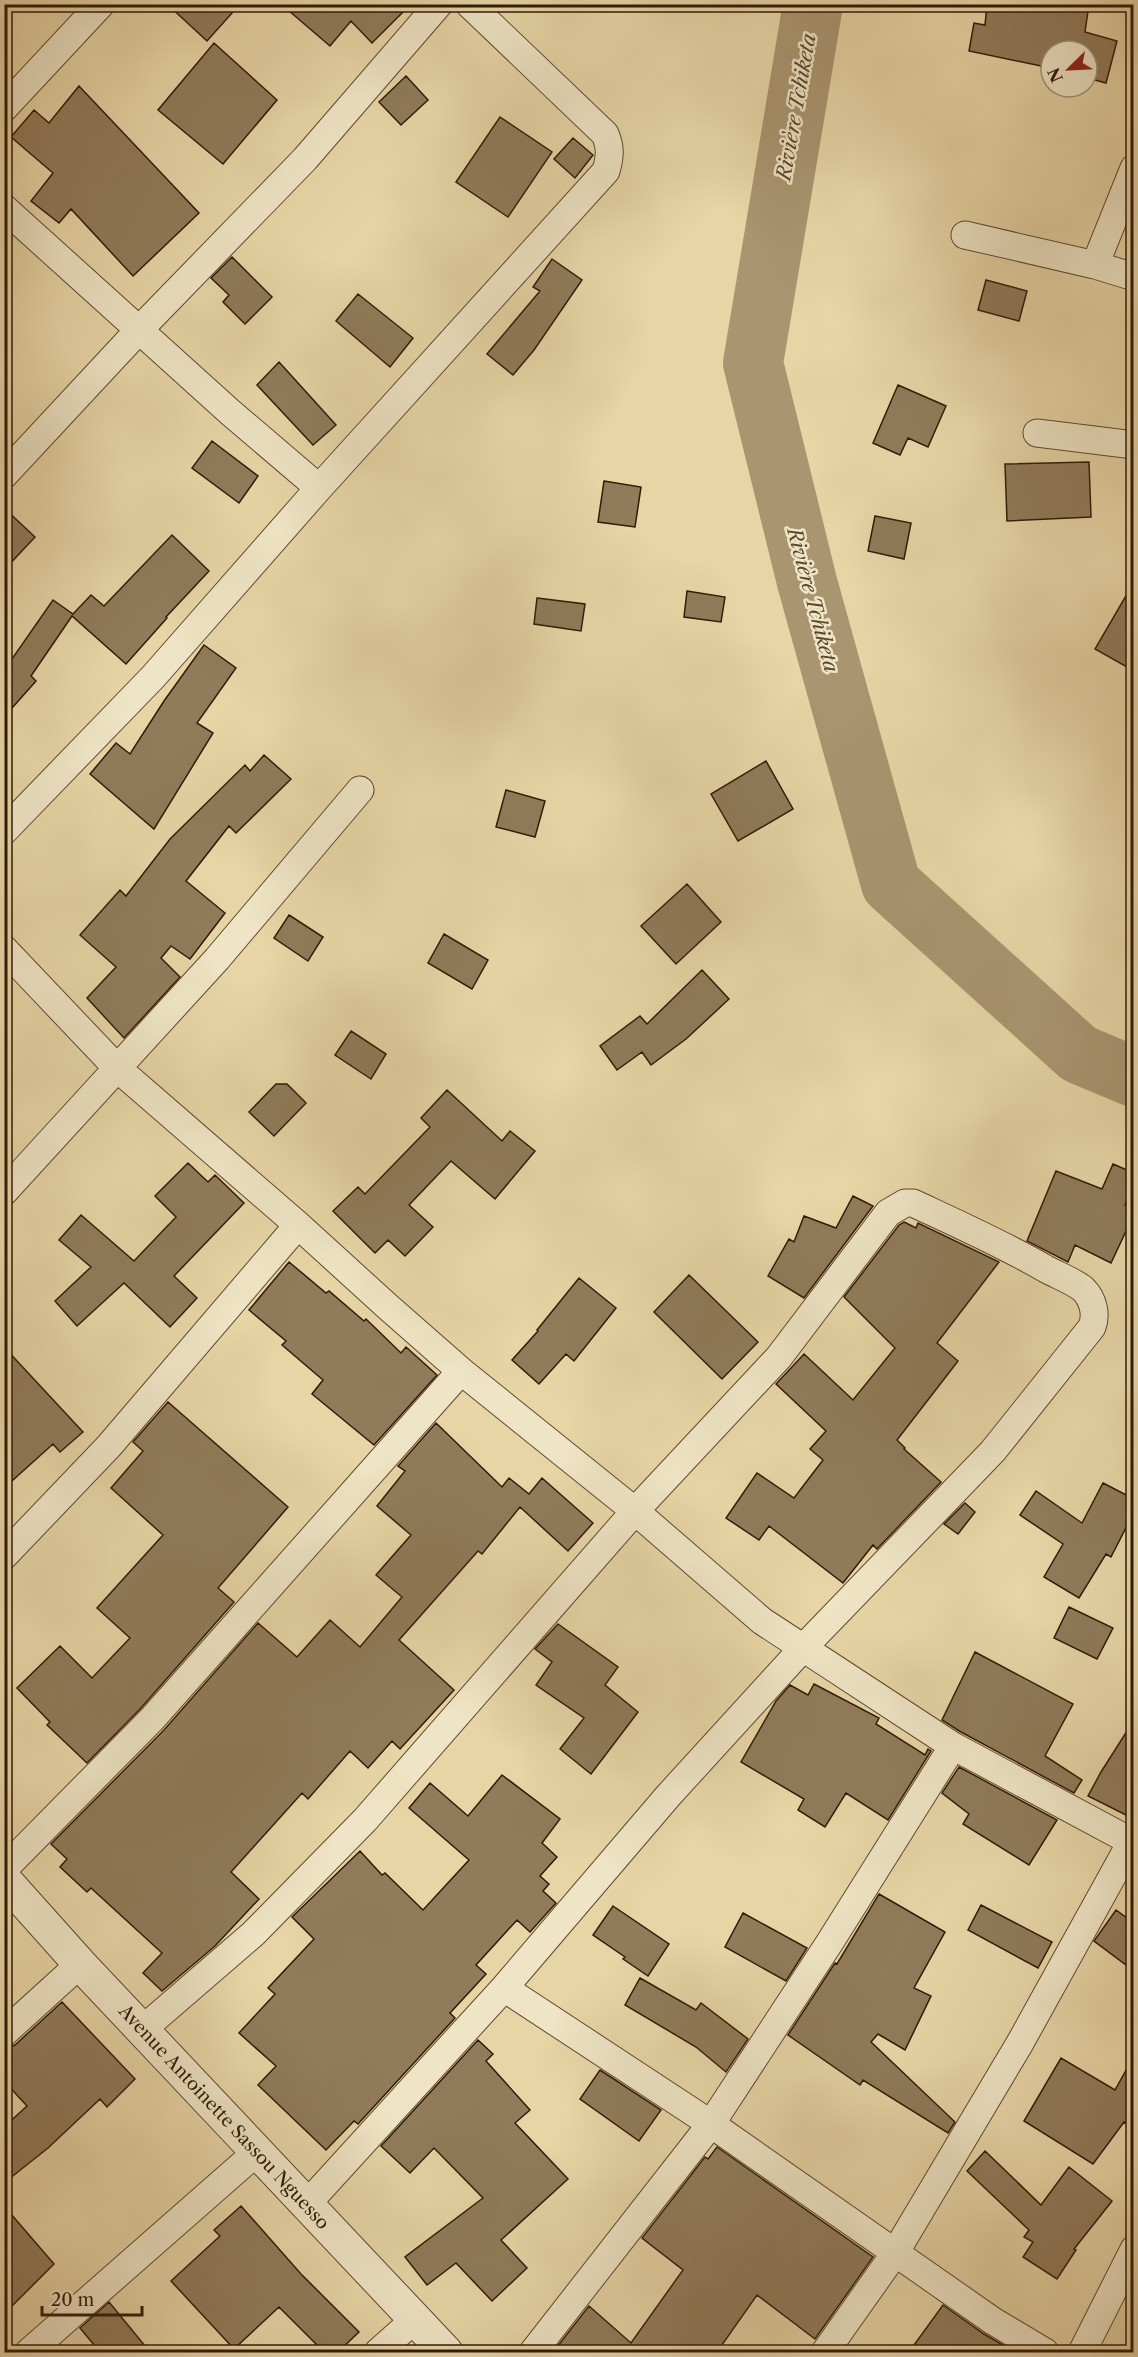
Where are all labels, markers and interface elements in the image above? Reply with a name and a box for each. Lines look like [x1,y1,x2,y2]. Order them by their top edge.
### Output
water label: Rivière Tchiketa [771,32,821,184]
north arrow [1039,39,1099,99]
text: N [1043,65,1067,86]
water label: Rivière Tchiketa [782,523,844,675]
street label: Avenue Antoinette Sassou Nguesso [113,1999,334,2234]
scale bar [42,2279,142,2317]
text: 20 m [51,2289,95,2311]

